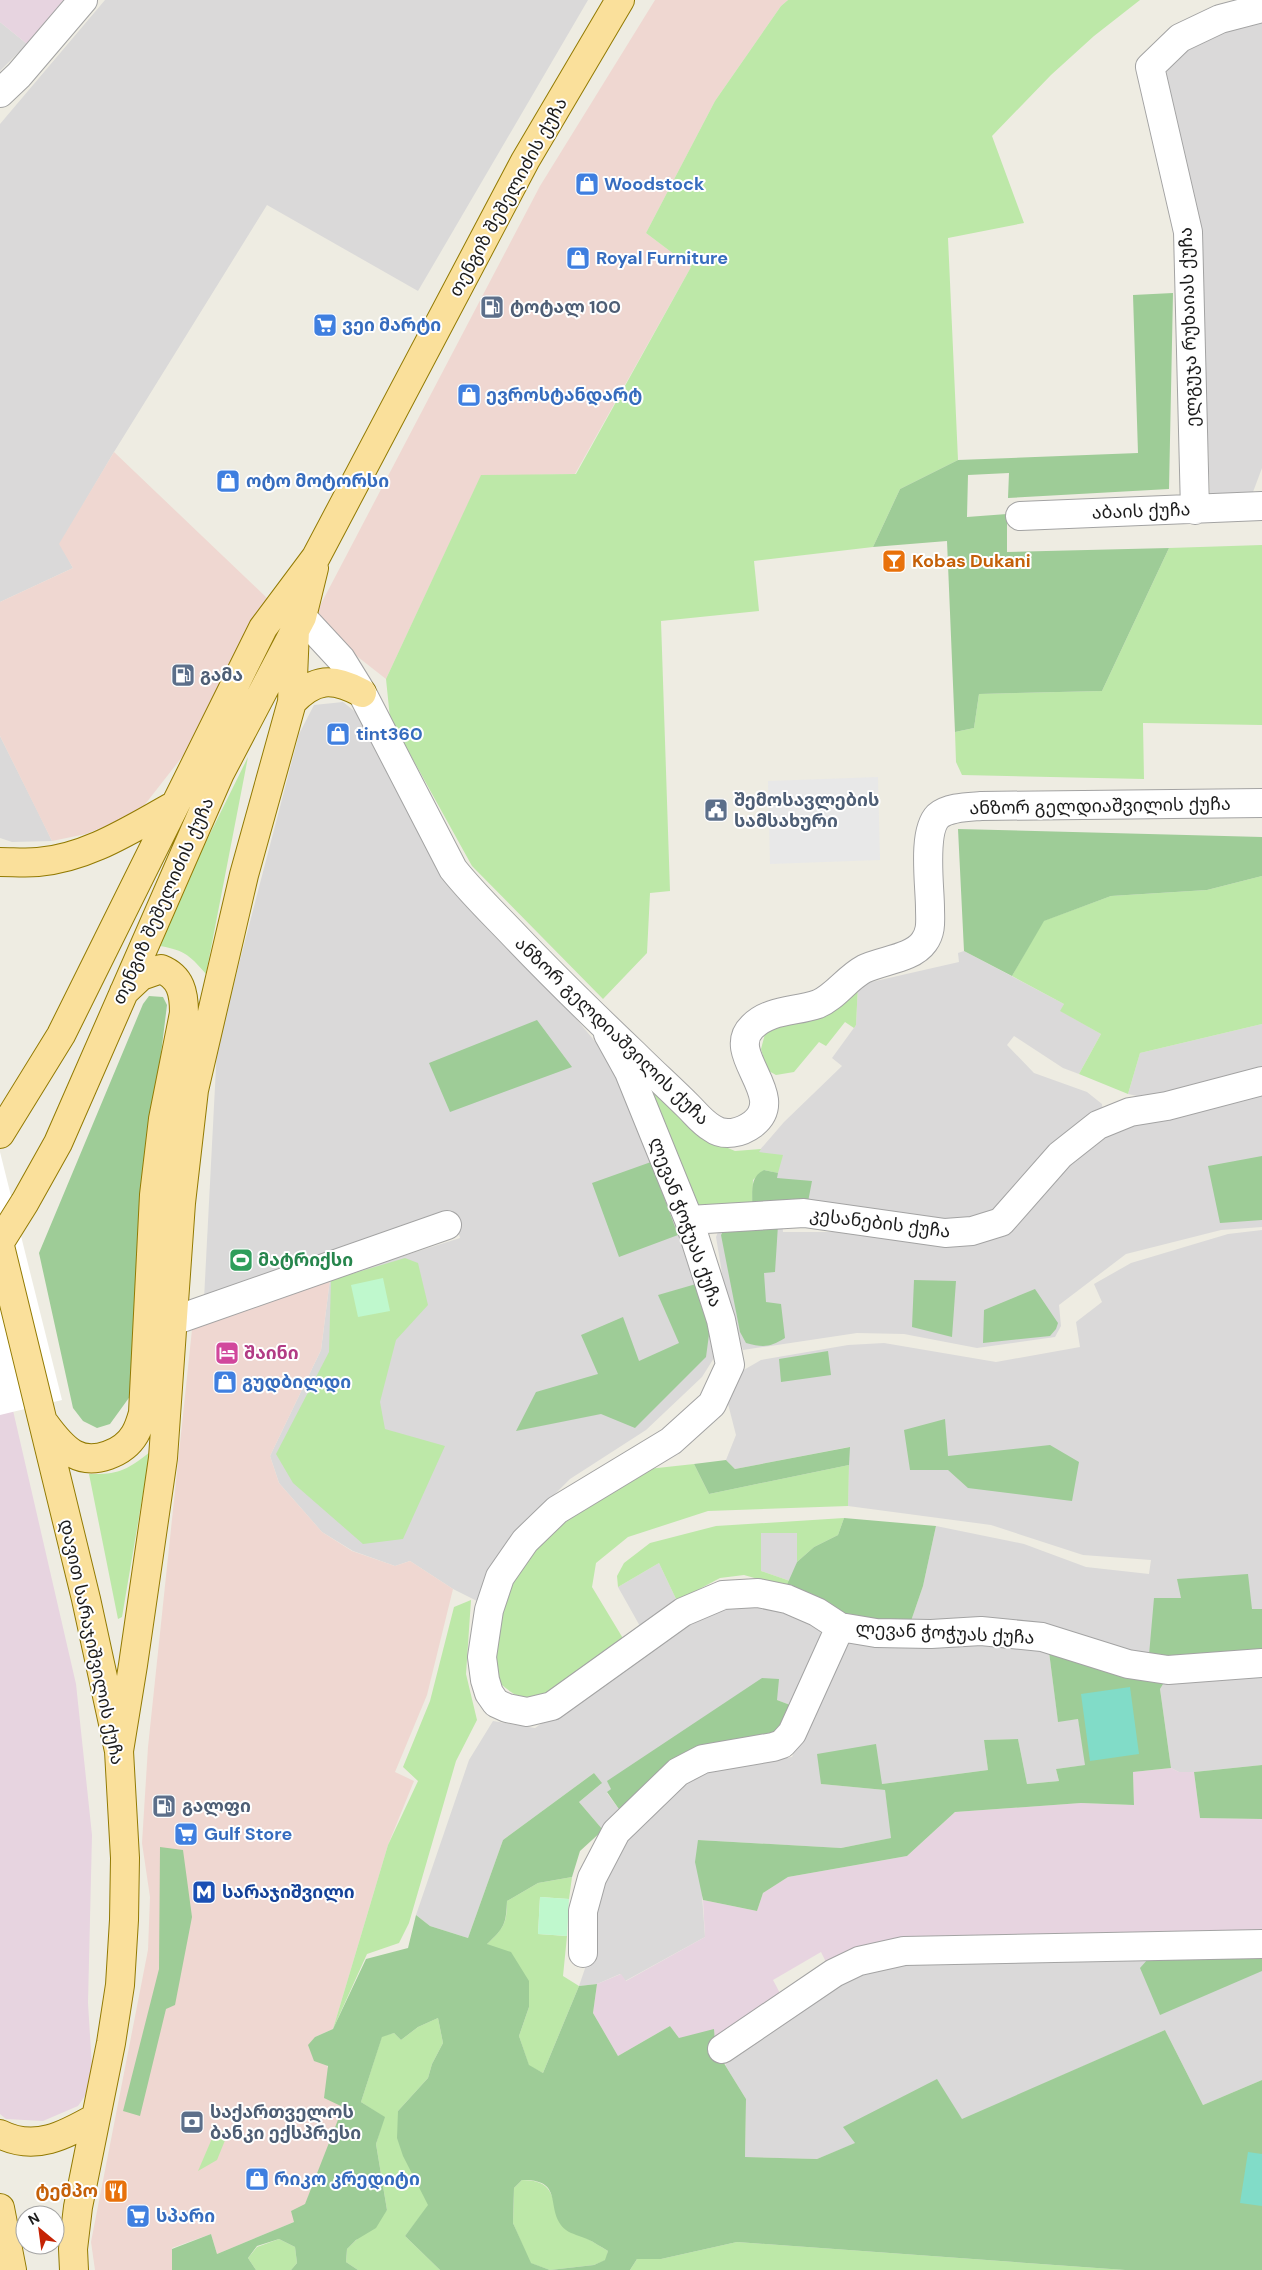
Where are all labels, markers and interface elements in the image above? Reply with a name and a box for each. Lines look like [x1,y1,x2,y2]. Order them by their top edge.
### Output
street label: თენგიზ შეშელიძის ქუჩა [443,93,573,301]
shop icon: Woodstock [574,171,600,197]
place label: Woodstock [604,172,705,196]
street label: ელგუჯა რუხაიას ქუჩა [1174,227,1204,427]
shop icon: Royal Furniture [565,245,591,271]
place label: Royal Furniture [596,246,728,270]
fuel station icon: ტოტალ 100 [479,294,505,320]
place label: ტოტალ 100 [510,295,621,319]
supermarket icon: ვეი მარტი [312,312,338,338]
place label: ვეი მარტი [342,313,441,337]
shop icon: ევროსტანდარტ [456,382,482,408]
place label: ევროსტანდარტ [486,383,642,407]
shop icon: ოტო მოტორსი [215,468,241,494]
place label: ოტო მოტორსი [246,469,389,493]
street label: აბაის ქუჩა [1091,497,1191,525]
bar icon: Kobas Dukani [881,548,907,574]
place label: Kobas Dukani [912,549,1031,573]
fuel station icon: გამა [170,662,196,688]
place label: გამა [200,663,243,687]
shop icon: tint360 [325,721,351,747]
place label: tint360 [356,722,423,746]
place label: შემოსავლების სამსახური [734,788,879,833]
street label: ანზორ გელდიაშვილის ქუჩა [969,792,1231,820]
street label: თენგიზ შეშელიძის ქუჩა [106,794,220,1008]
public building icon: შემოსავლების სამსახური [703,797,729,823]
street label: ანზორ გელდიაშვილის ქუჩა [510,932,714,1130]
street label: ლევან ჭოჭუას ქუჩა [644,1134,728,1310]
street label: კესანების ქუჩა [808,1202,952,1244]
sports icon: მატრიქსი [228,1247,254,1273]
place label: მატრიქსი [258,1248,353,1272]
hotel icon: შაინი [214,1340,240,1366]
place label: შაინი [244,1341,299,1365]
shop icon: გუდბილდი [212,1369,238,1395]
place label: გუდბილდი [242,1370,351,1394]
street label: დავით სარაჯიშვილის ქუჩა [54,1517,130,1767]
street label: ლევან ჭოჭუას ქუჩა [855,1616,1035,1650]
fuel station icon: გალფი [151,1793,177,1819]
place label: გალფი [182,1794,251,1818]
supermarket icon: Gulf Store [173,1821,199,1847]
place label: Gulf Store [204,1822,292,1846]
metro station icon: სარაჯიშვილი [191,1879,217,1905]
place label: სარაჯიშვილი [222,1880,355,1904]
place label: საქართველოს ბანკი ექსპრესი [210,2100,361,2145]
bank icon: საქართველოს ბანკი ექსპრესი [179,2109,205,2135]
shop icon: რიკო კრედიტი [244,2166,270,2192]
place label: რიკო კრედიტი [274,2167,420,2191]
restaurant icon: ტემპო [103,2178,129,2204]
place label: ტემპო [35,2179,98,2203]
supermarket icon: სპარი [125,2203,151,2229]
place label: სპარი [156,2204,215,2228]
north arrow [15,2205,65,2255]
text: N [25,2208,43,2229]

